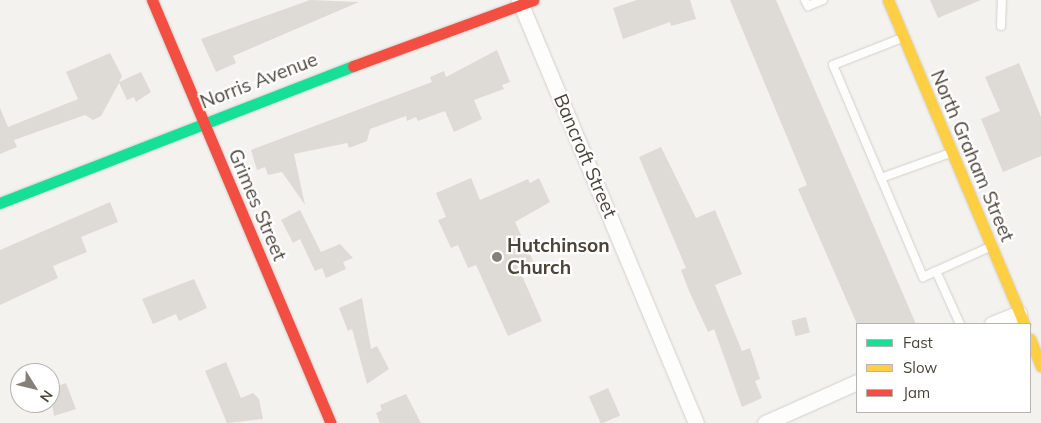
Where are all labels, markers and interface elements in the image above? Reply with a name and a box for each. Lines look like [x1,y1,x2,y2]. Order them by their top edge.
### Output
street label: Norris Avenue [197,48,321,114]
street label: North Graham Street [926,67,1018,245]
street label: Bancroft Street [549,91,621,221]
street label: Grimes Street [223,146,291,264]
place label: Hutchinson Church [507,235,610,279]
marker: Hutchinson Church [491,251,503,263]
legend [856,323,1031,413]
text: Fast [903,333,933,352]
text: Slow [903,358,937,377]
north arrow [10,363,60,413]
text: Jam [903,383,930,402]
text: N [36,387,57,406]

